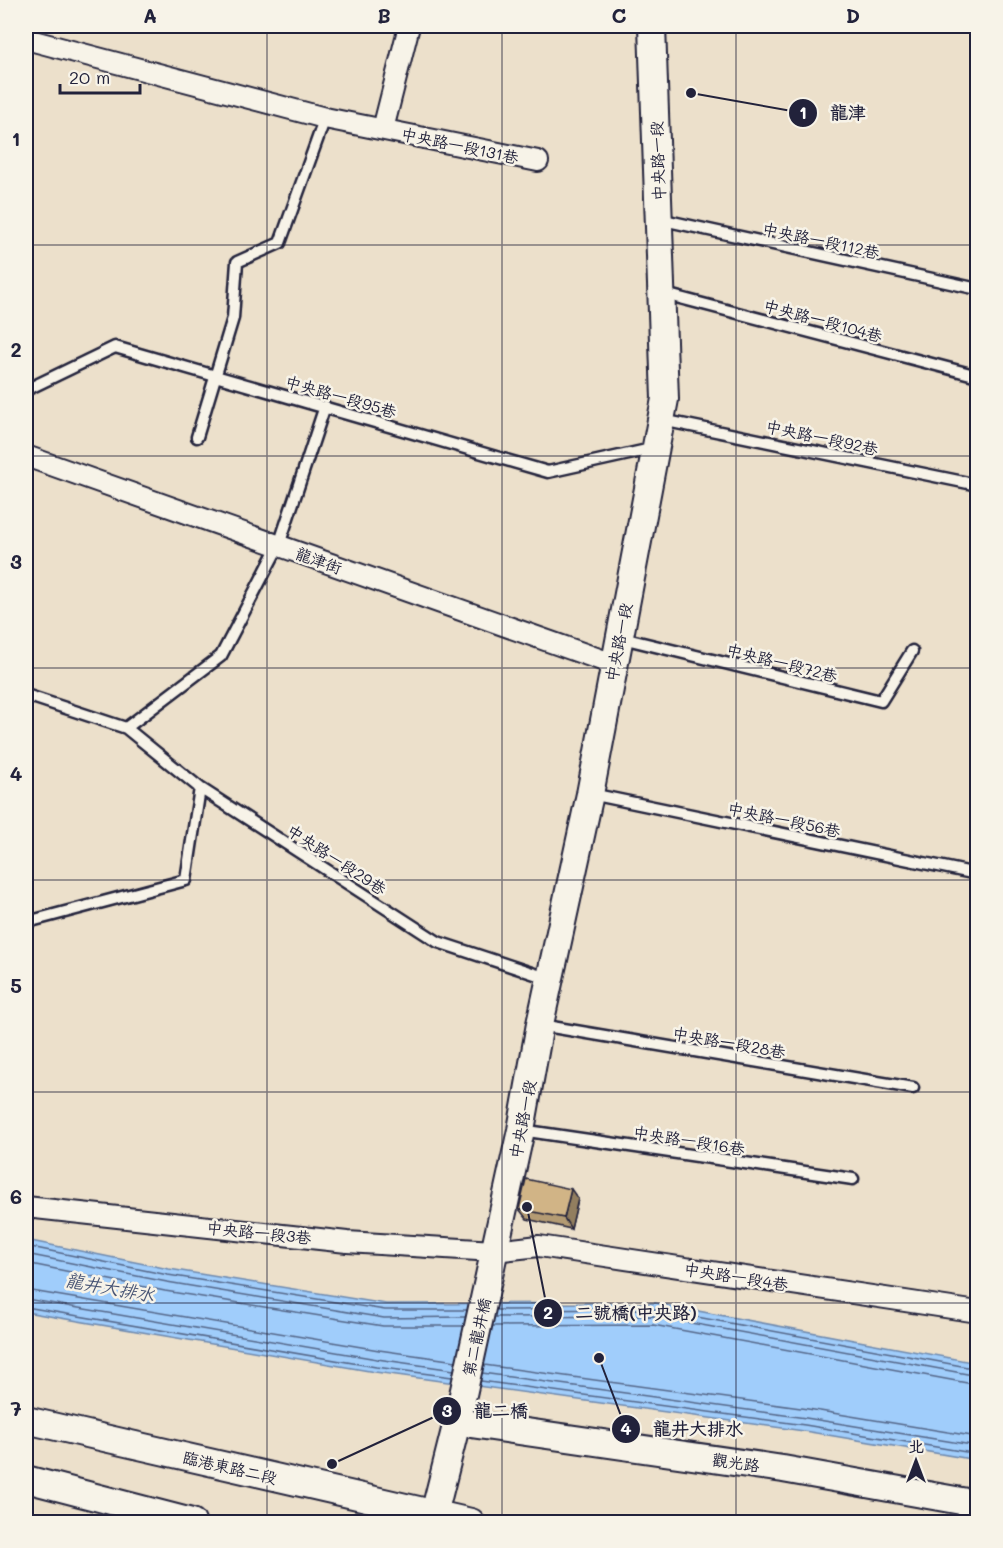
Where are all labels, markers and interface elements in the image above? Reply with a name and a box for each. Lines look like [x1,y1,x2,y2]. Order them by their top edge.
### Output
text: A [143,2,157,28]
text: B [377,2,391,28]
text: C [612,2,627,28]
text: D [846,2,860,28]
scale bar [60,57,140,95]
text: 20 m [69,65,110,89]
callout: 龍津 [788,95,878,131]
text: 1 [799,100,807,124]
text: 龍津 [830,100,866,124]
street label: 中央路一段 [645,121,669,201]
street label: 中央路一段131巷 [399,122,521,168]
text: 1 [12,125,20,151]
street label: 中央路一段112巷 [761,217,881,263]
street label: 中央路一段104巷 [761,294,885,346]
text: 2 [10,336,22,362]
street label: 中央路一段95巷 [283,370,399,422]
street label: 中央路一段92巷 [764,415,880,459]
street label: 龍津街 [293,542,345,578]
text: 3 [10,548,22,574]
street label: 中央路一段 [600,601,636,683]
street label: 中央路一段72巷 [724,638,840,686]
text: 4 [10,760,23,786]
street label: 中央路一段56巷 [726,797,842,841]
street label: 中央路一段29巷 [283,819,391,899]
text: 5 [10,972,22,998]
street label: 中央路一段28巷 [671,1022,787,1062]
street label: 中央路一段 [504,1078,540,1160]
street label: 中央路一段16巷 [632,1121,746,1159]
text: 6 [10,1183,22,1209]
street label: 中央路一段3巷 [205,1216,313,1248]
street label: 中央路一段4巷 [682,1257,790,1295]
water label: 龍井大排水 [64,1267,157,1307]
callout: 二號橋(中央路) [533,1295,709,1331]
street label: 第二龍井橋 [457,1296,495,1378]
text: 2 [543,1300,553,1324]
text: 二號橋(中央路) [575,1300,697,1324]
callout: 龍二橋 [432,1393,540,1429]
text: 7 [10,1395,22,1421]
text: 3 [442,1398,453,1422]
text: 龍二橋 [474,1398,528,1422]
callout: 龍井大排水 [611,1411,755,1447]
text: 4 [620,1416,632,1440]
text: 龍井大排水 [653,1416,743,1440]
north arrow [886,1431,946,1491]
text: 北 [908,1435,924,1456]
street label: 臨港東路二段 [181,1446,279,1488]
street label: 觀光路 [711,1448,761,1476]

